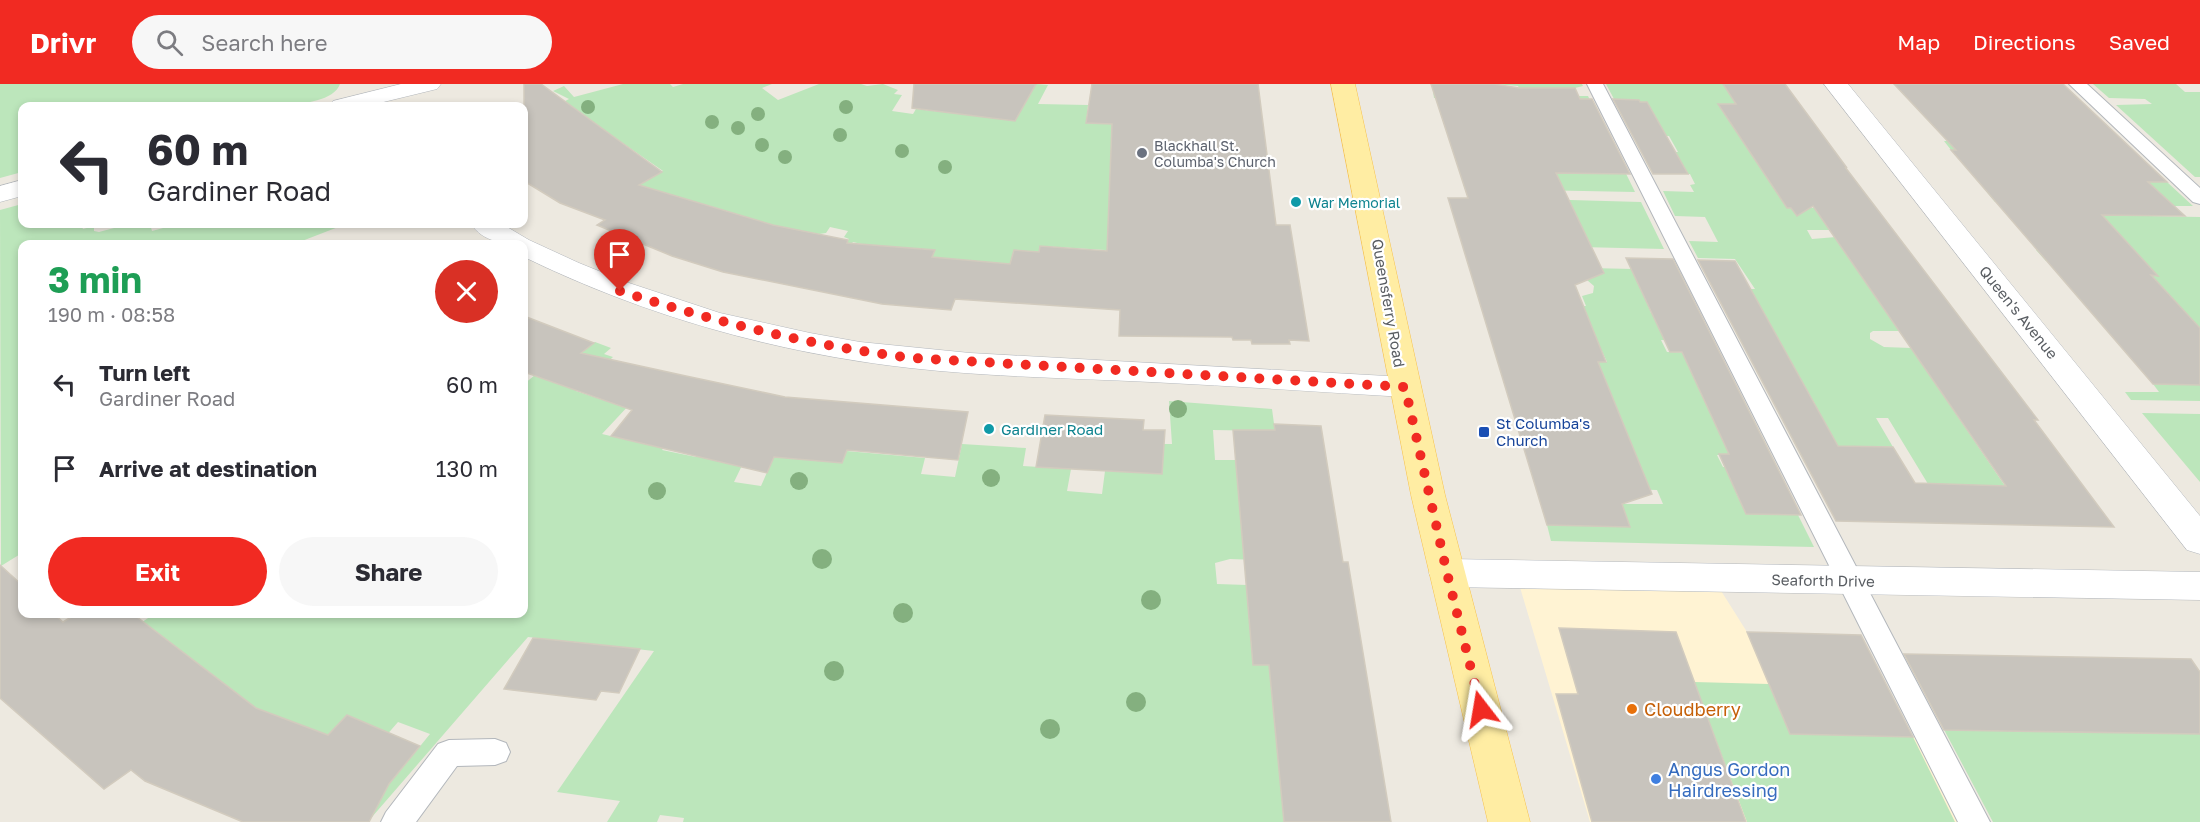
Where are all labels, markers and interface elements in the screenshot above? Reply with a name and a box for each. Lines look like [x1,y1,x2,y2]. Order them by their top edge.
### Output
search box [132,15,552,69]
text: Drivr [30,26,96,59]
icon: search [153,26,186,59]
text: Search here [201,29,327,56]
text: Map [1897,29,1940,55]
text: Directions [1973,29,2076,55]
text: Saved [2109,29,2170,55]
text: 60 m [147,124,248,174]
icon: left [48,126,126,204]
place label: Blackhall St. Columba's Church [1154,137,1276,170]
marker: Blackhall St. Columba's Church [1135,146,1149,160]
text: Gardiner Road [147,175,331,207]
place label: War Memorial [1308,194,1400,211]
marker: War Memorial [1289,195,1303,209]
pin [594,229,645,291]
icon: arrive [603,238,636,271]
street label: Queensferry Road [1369,238,1409,368]
text: 3 min [48,258,142,301]
button: close [435,260,498,323]
street label: Queen's Avenue [1976,262,2062,362]
text: 190 m · 08:58 [48,302,175,326]
text: Turn left [99,359,190,386]
icon: left [48,368,81,401]
text: 60 m [446,371,498,398]
text: Gardiner Road [99,386,235,410]
place label: St Columba's Church [1496,414,1590,449]
place label: Gardiner Road [1001,420,1103,438]
marker: Gardiner Road [982,422,996,436]
marker: St Columba's Church [1477,425,1491,439]
icon: arrive [48,452,81,485]
text: Arrive at destination [99,455,317,482]
text: 130 m [436,455,498,482]
button: Exit [48,537,267,606]
button: Share [279,537,498,606]
street label: Seaforth Drive [1771,570,1875,590]
position arrow [1449,677,1513,741]
place label: Cloudberry [1644,698,1741,720]
marker: Cloudberry [1625,702,1639,716]
place label: Angus Gordon Hairdressing [1668,758,1790,801]
marker: Angus Gordon Hairdressing [1649,772,1663,786]

